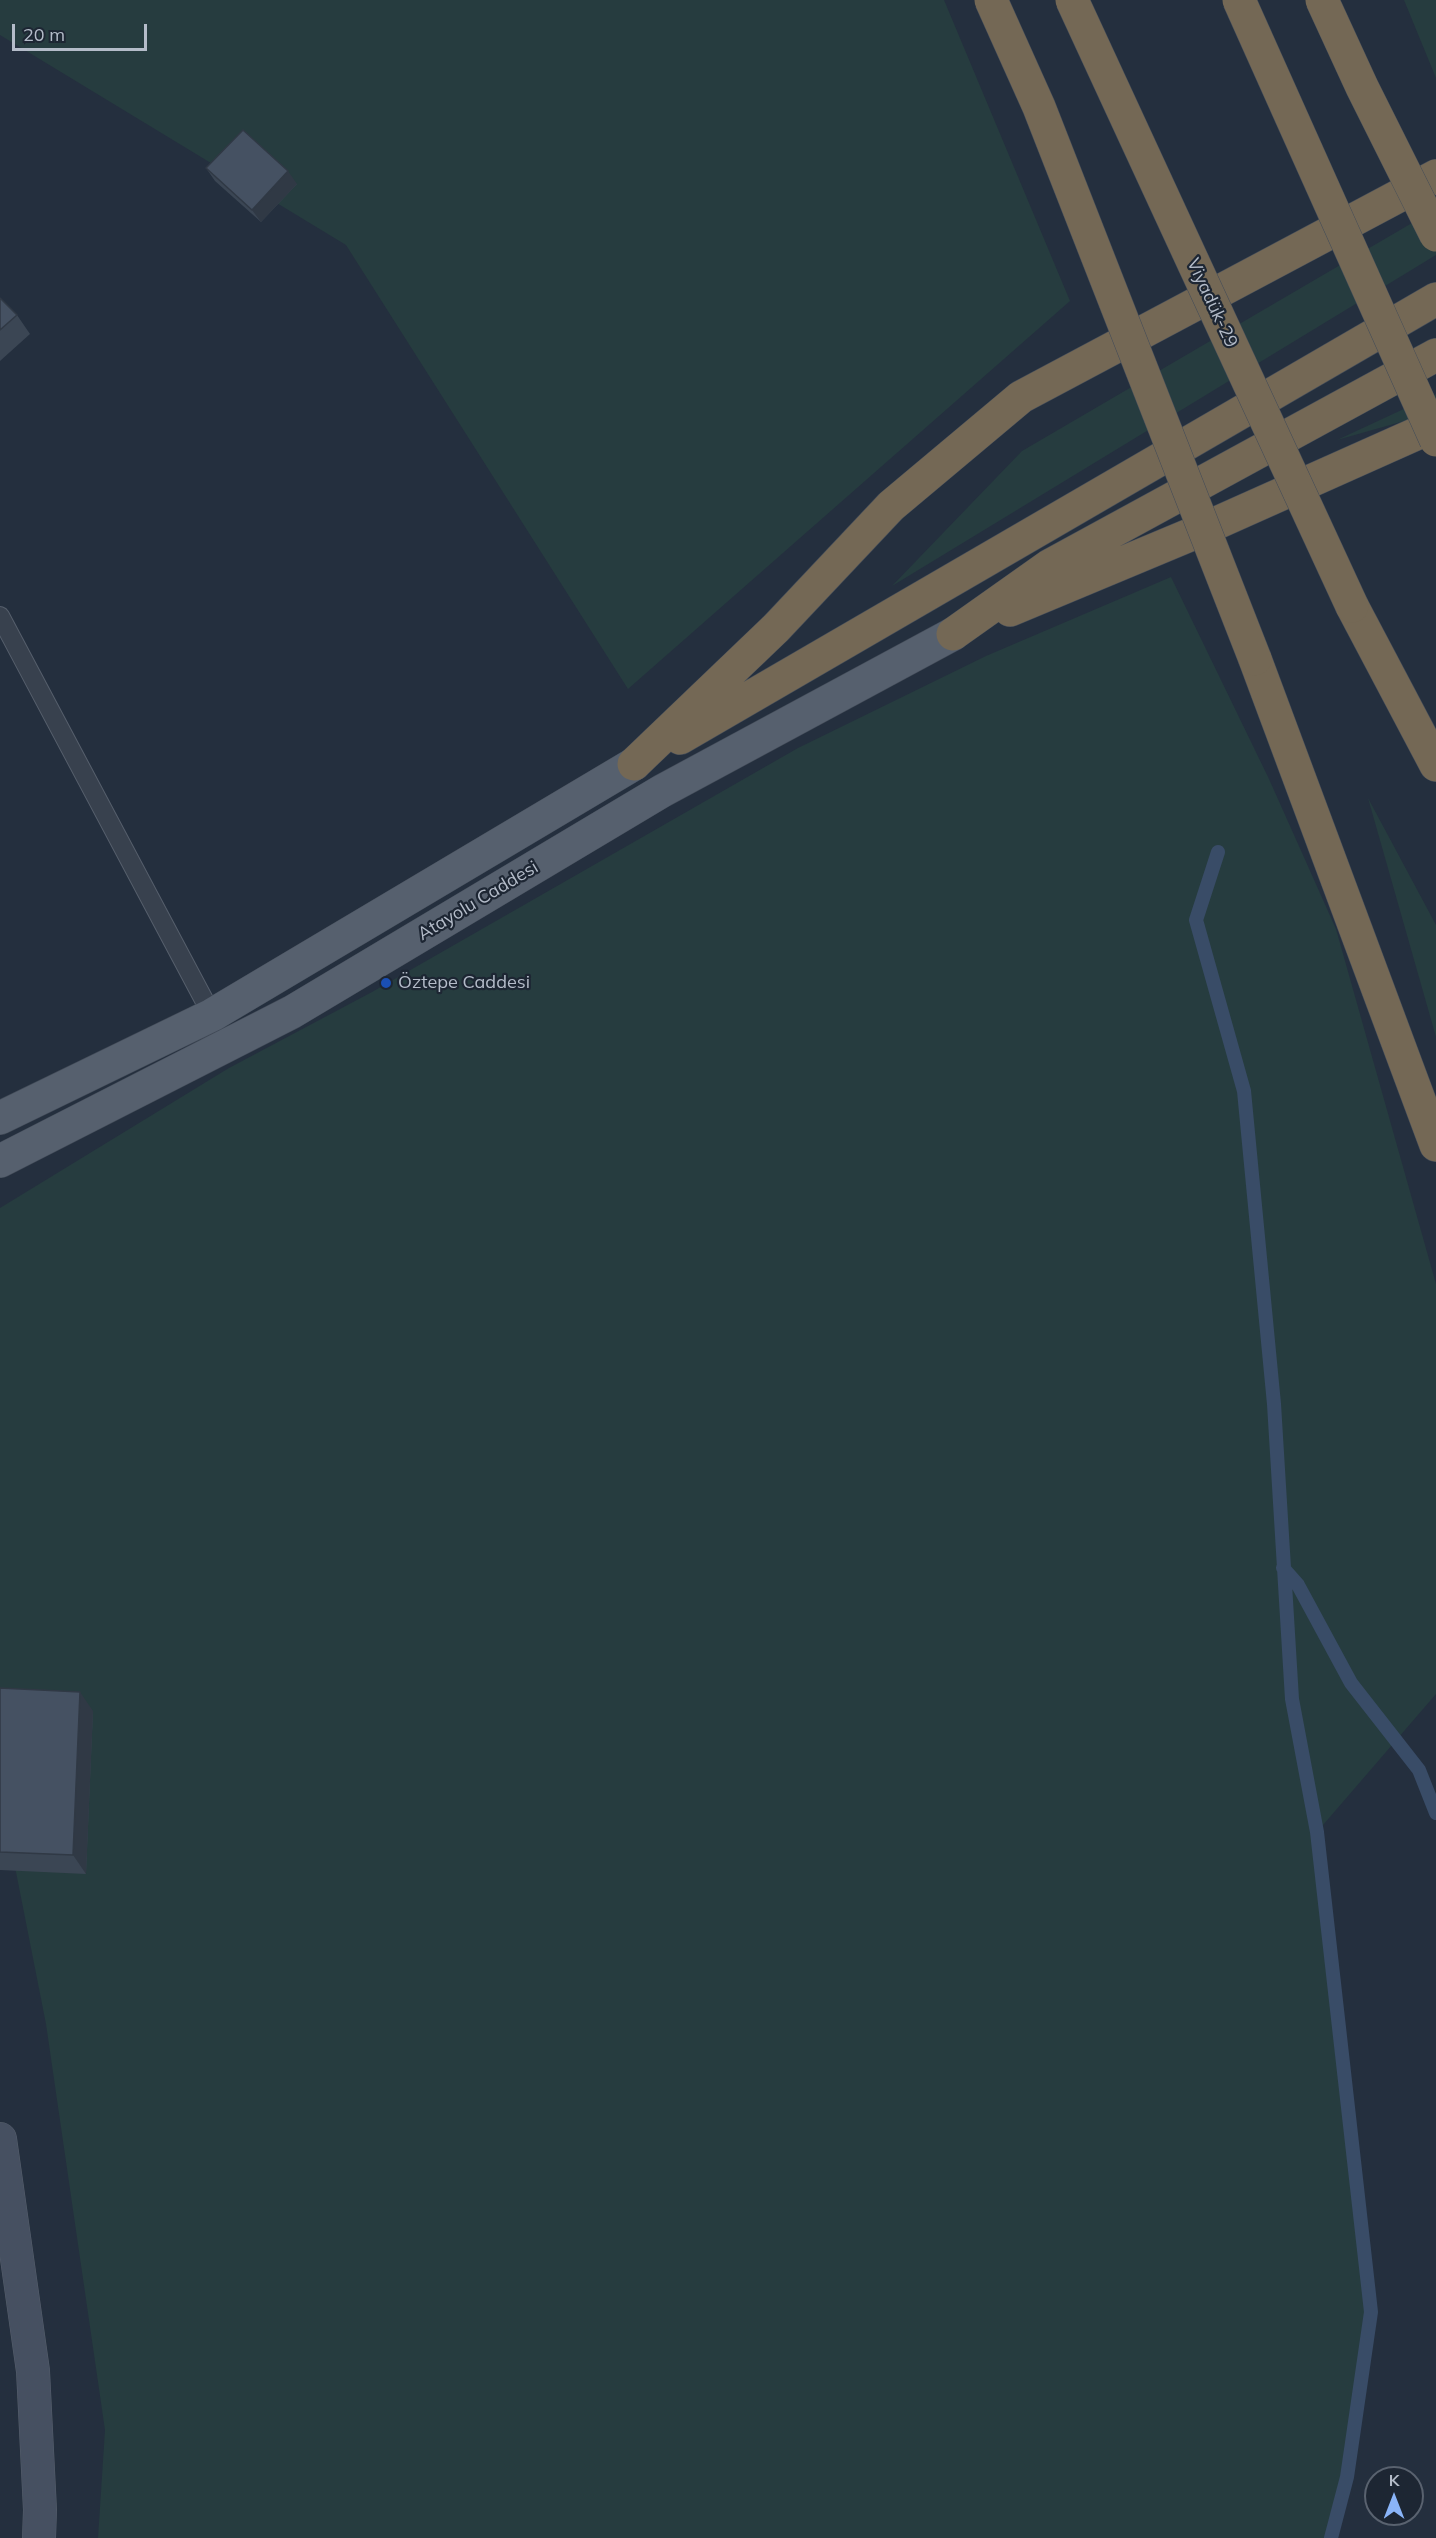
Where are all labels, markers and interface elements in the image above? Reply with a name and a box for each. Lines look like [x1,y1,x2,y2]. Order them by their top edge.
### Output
scale bar [15,12,150,50]
text: 20 m [23,23,65,46]
street label: Viyadük-29 [1182,255,1242,351]
street label: Atayolu Caddesi [414,857,542,945]
place label: Öztepe Caddesi [398,972,530,994]
marker: Öztepe Caddesi [379,976,393,990]
north arrow [1364,2466,1424,2526]
text: K [1389,2470,1399,2490]

